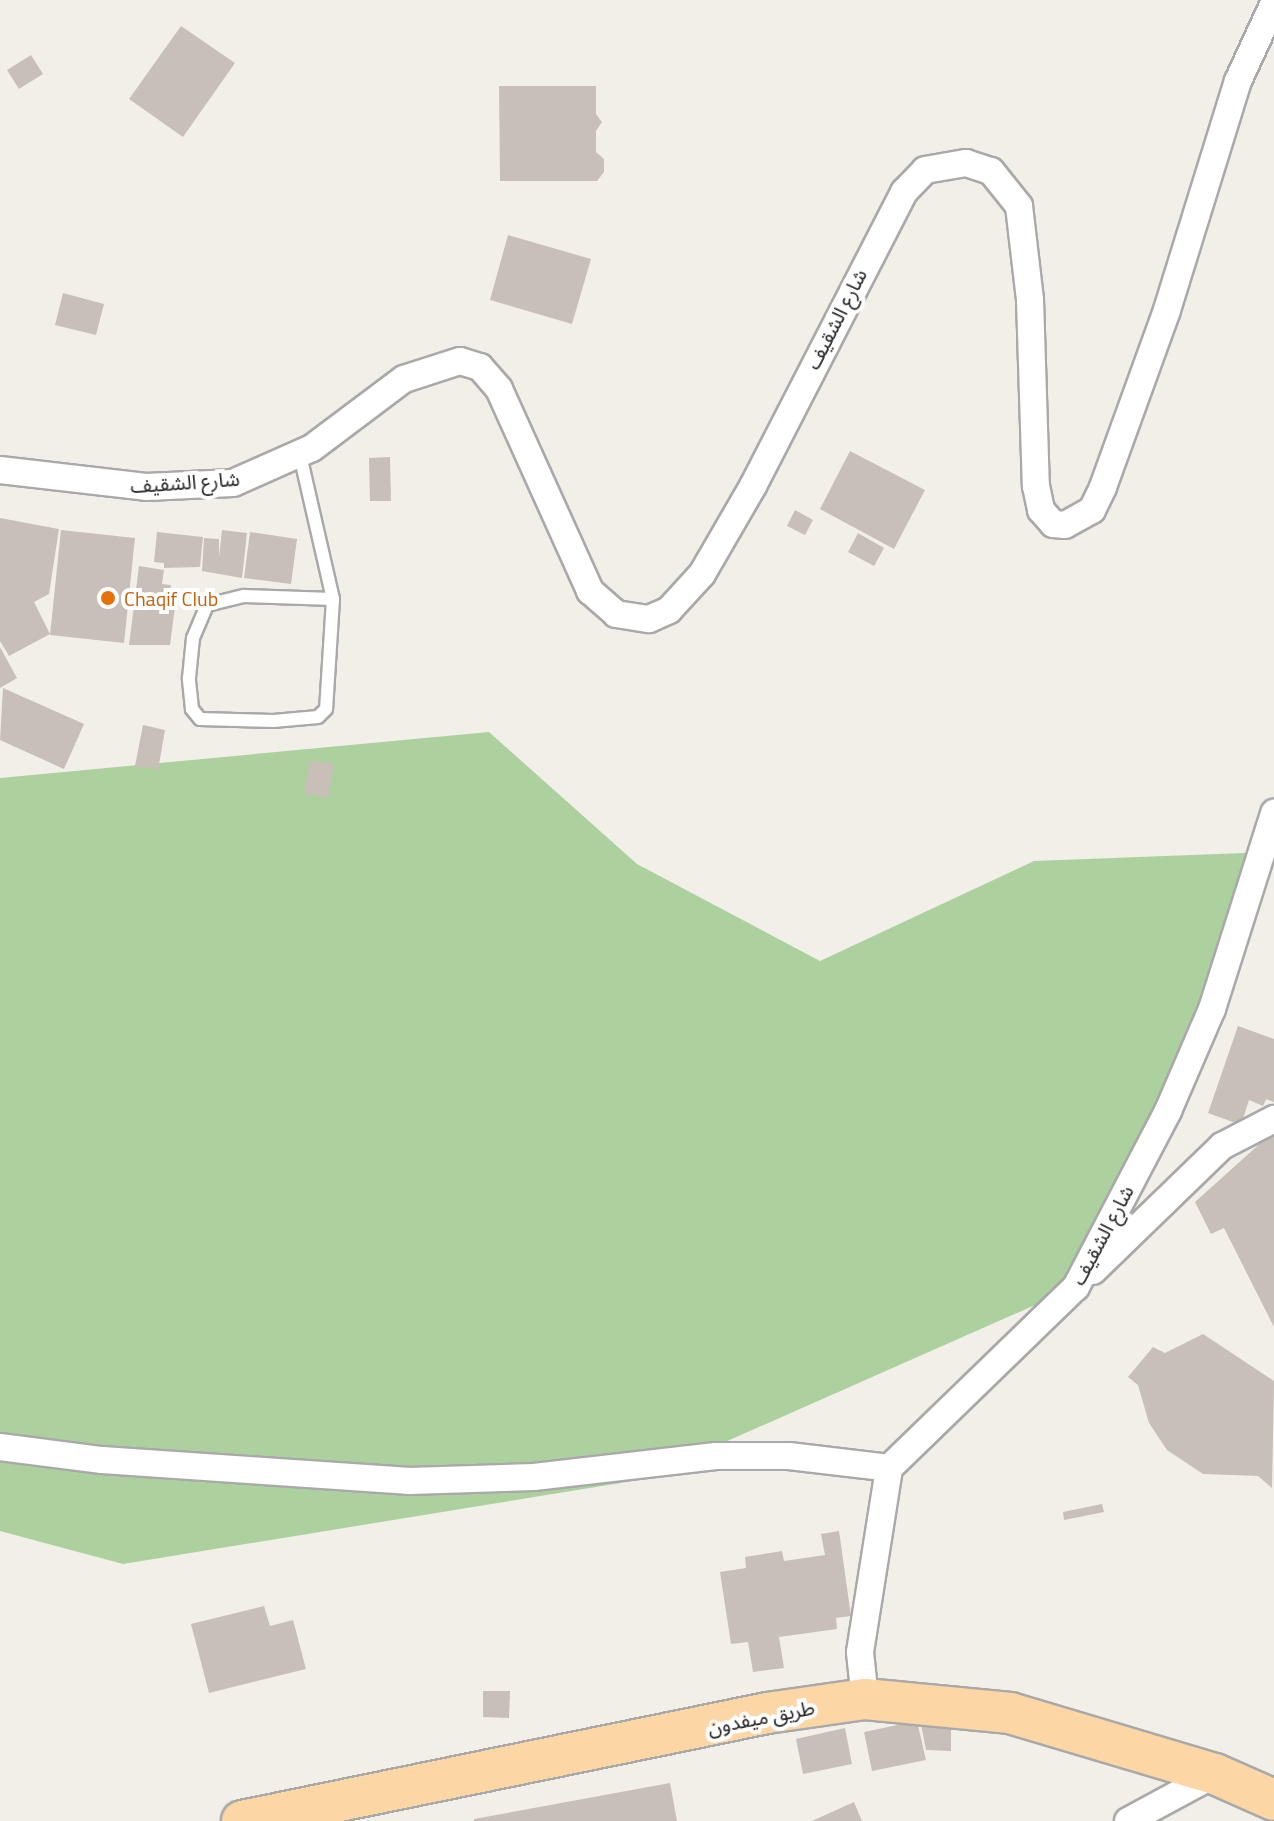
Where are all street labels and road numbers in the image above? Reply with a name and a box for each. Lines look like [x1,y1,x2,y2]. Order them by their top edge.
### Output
street label: شارع الشقيف [800,265,872,373]
street label: شارع الشقيف [129,466,241,498]
street label: شارع الشقيف [1066,1181,1138,1289]
street label: طريق ميفدون [705,1695,817,1739]

